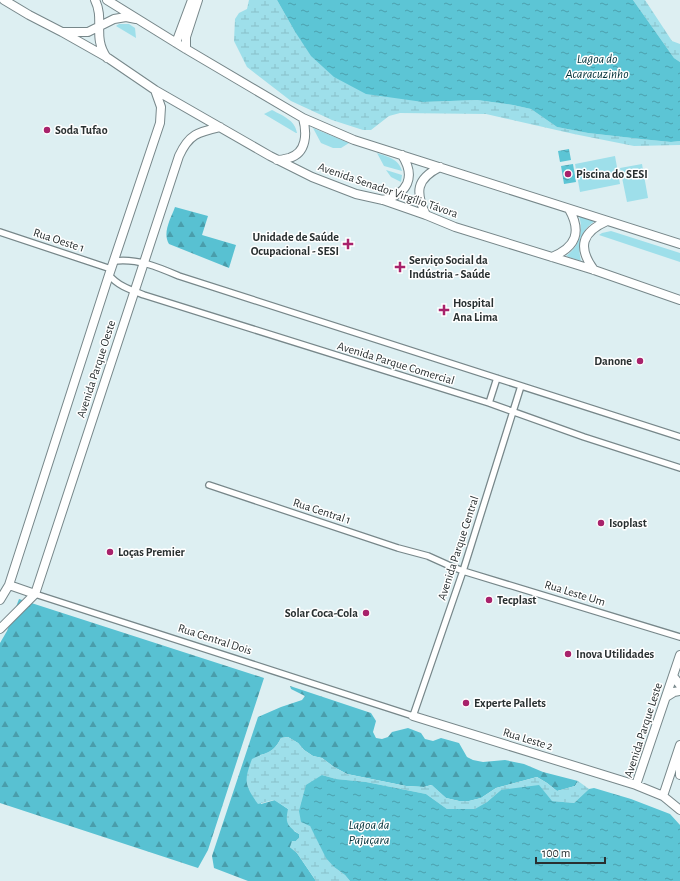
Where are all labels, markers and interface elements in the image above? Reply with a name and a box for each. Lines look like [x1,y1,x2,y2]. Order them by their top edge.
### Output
water label: Lagoa do Acaracuzinho [564,53,629,81]
place label: Soda Tufao [55,124,108,136]
marker: Soda Tufao [42,125,52,135]
street label: Avenida Senador Virgílio Távora [317,160,460,220]
place label: Piscina do SESI [576,168,648,180]
marker: Piscina do SESI [563,169,573,179]
street label: Rua Oeste 1 [32,226,86,254]
place label: Unidade de Saúde Ocupacional - SESI [251,231,339,257]
marker: Unidade de Saúde Ocupacional - SESI [342,238,354,250]
place label: Serviço Social da Indústria - Saúde [409,254,491,280]
marker: Serviço Social da Indústria - Saúde [394,261,406,273]
place label: Hospital Ana Lima [453,297,498,323]
marker: Hospital Ana Lima [438,304,450,316]
street label: Avenida Parque Oeste [75,319,117,419]
street label: Avenida Parque Comercial [336,339,456,387]
place label: Danone [594,355,632,367]
marker: Danone [635,356,645,366]
street label: Avenida Parque Central [435,494,481,602]
street label: Rua Central 1 [292,496,352,526]
place label: Isoplast [609,517,647,529]
marker: Isoplast [596,518,606,528]
place label: Loças Premier [118,546,186,558]
marker: Loças Premier [105,547,115,557]
street label: Rua Leste Um [543,578,607,608]
place label: Tecplast [497,594,536,606]
marker: Tecplast [484,595,494,605]
place label: Solar Coca-Cola [285,607,358,619]
marker: Solar Coca-Cola [361,608,371,618]
street label: Rua Central Dois [177,621,253,657]
place label: Inova Utilidades [576,648,655,660]
marker: Inova Utilidades [563,649,573,659]
street label: Avenida Parque Leste [622,681,664,779]
place label: Experte Pallets [474,697,546,709]
marker: Experte Pallets [461,698,471,708]
street label: Rua Leste 2 [502,726,555,752]
water label: Lagoa da Pajuçara [349,819,390,847]
scale bar [536,839,605,865]
text: 100 m [542,847,570,859]

